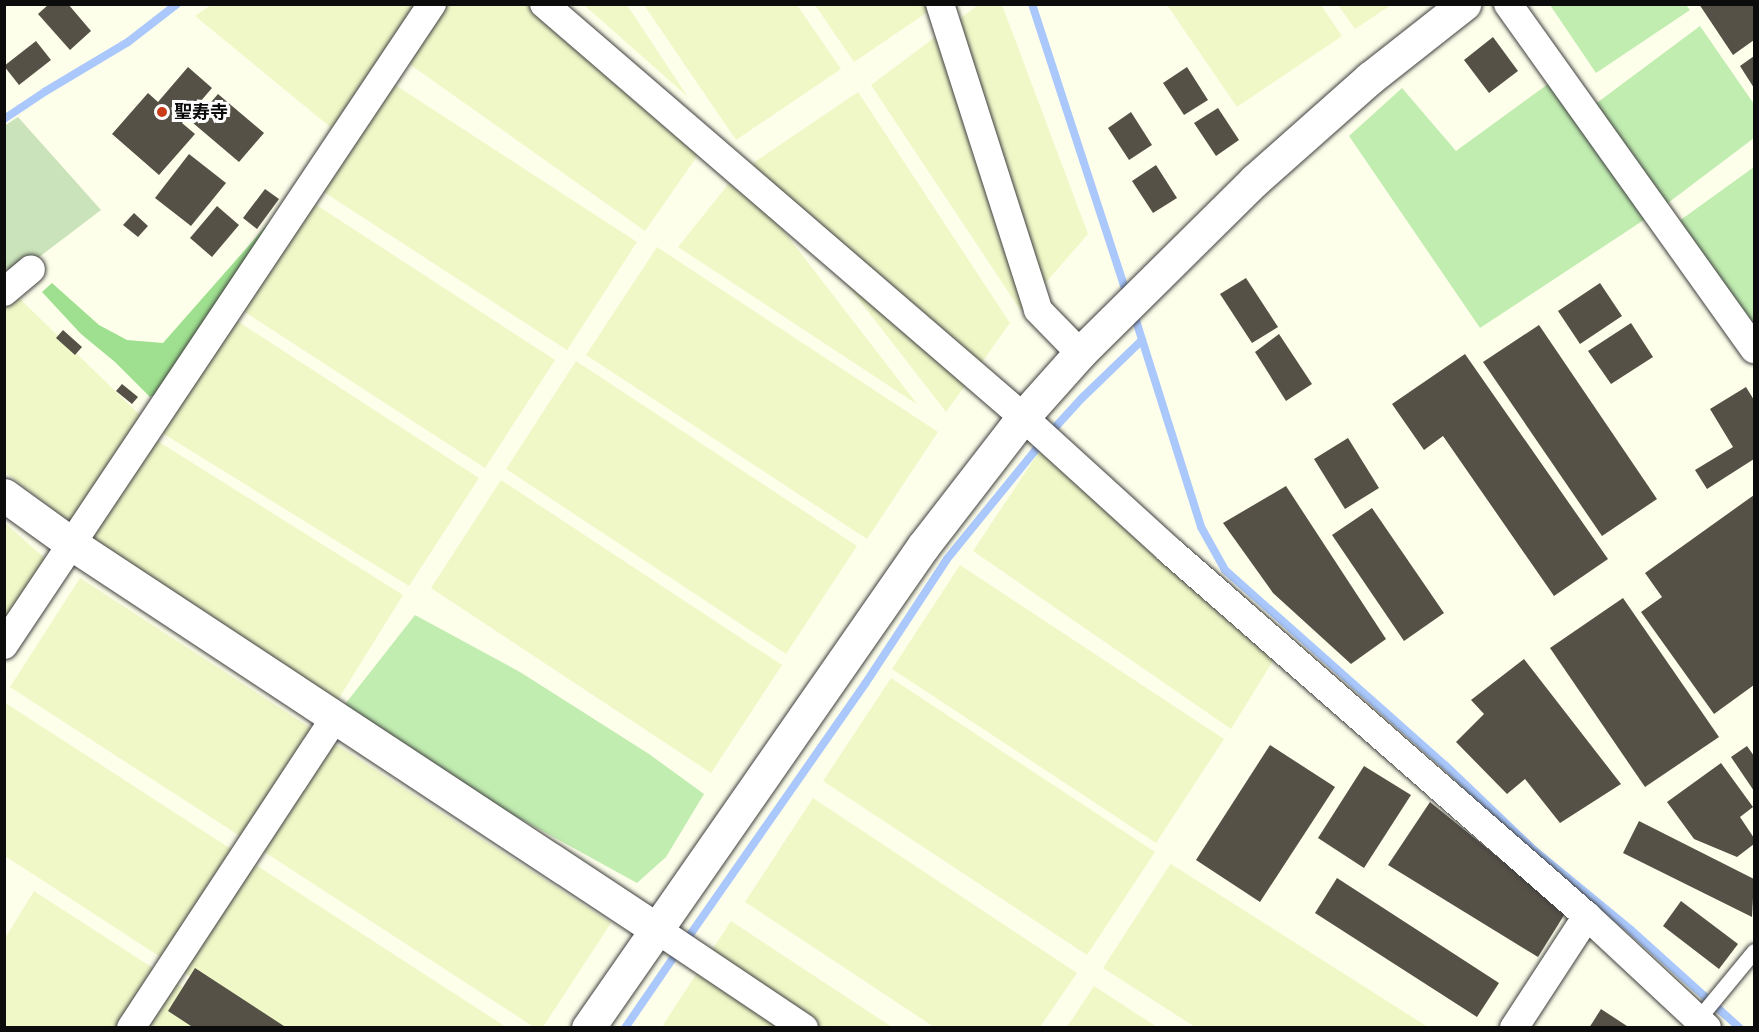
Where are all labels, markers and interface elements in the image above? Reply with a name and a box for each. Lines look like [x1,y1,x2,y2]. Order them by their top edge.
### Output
place label: 聖寿寺 [174,101,228,123]
marker: 聖寿寺 [155,105,169,119]

